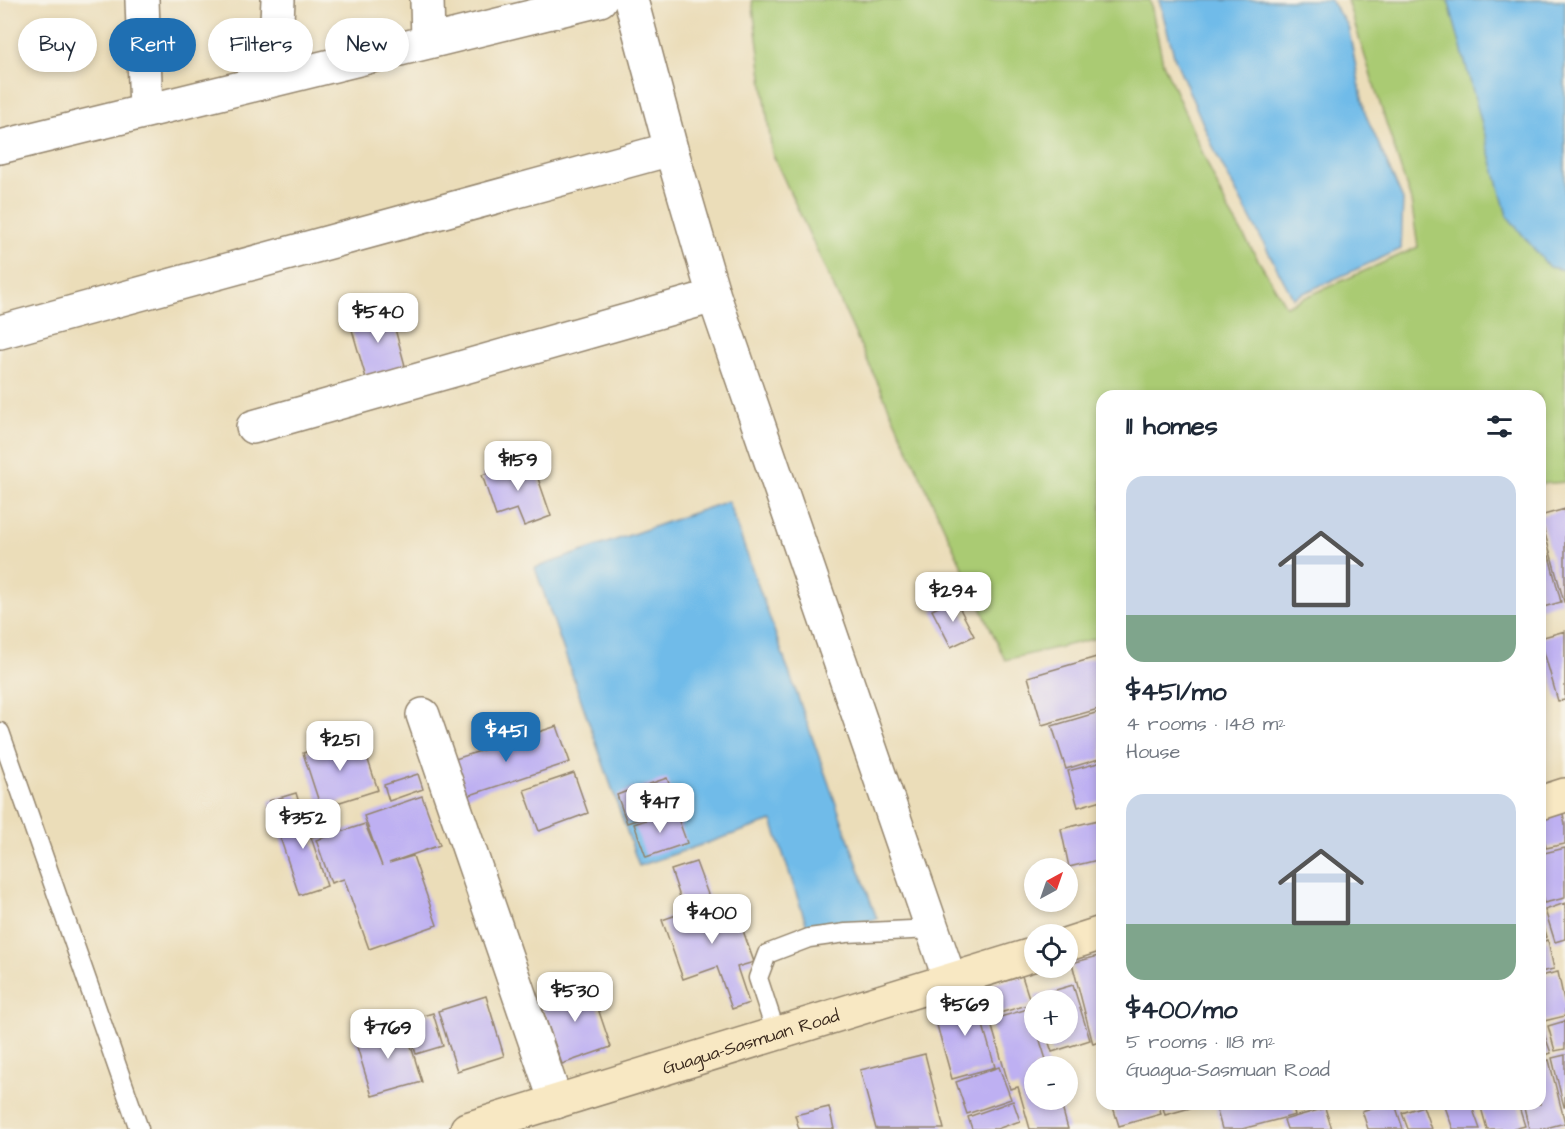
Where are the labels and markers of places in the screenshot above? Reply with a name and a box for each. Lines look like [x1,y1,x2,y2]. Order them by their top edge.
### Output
pin: $540 [342,293,414,344]
pin: $159 [482,441,554,492]
pin: $294 [917,572,989,623]
pin: $451 [470,712,542,763]
pin: $251 [304,721,376,772]
pin: $417 [624,783,696,834]
pin: $352 [267,799,339,850]
pin: $400 [676,894,748,945]
pin: $530 [539,972,611,1023]
pin: $569 [929,986,1001,1037]
pin: $769 [352,1009,424,1060]

